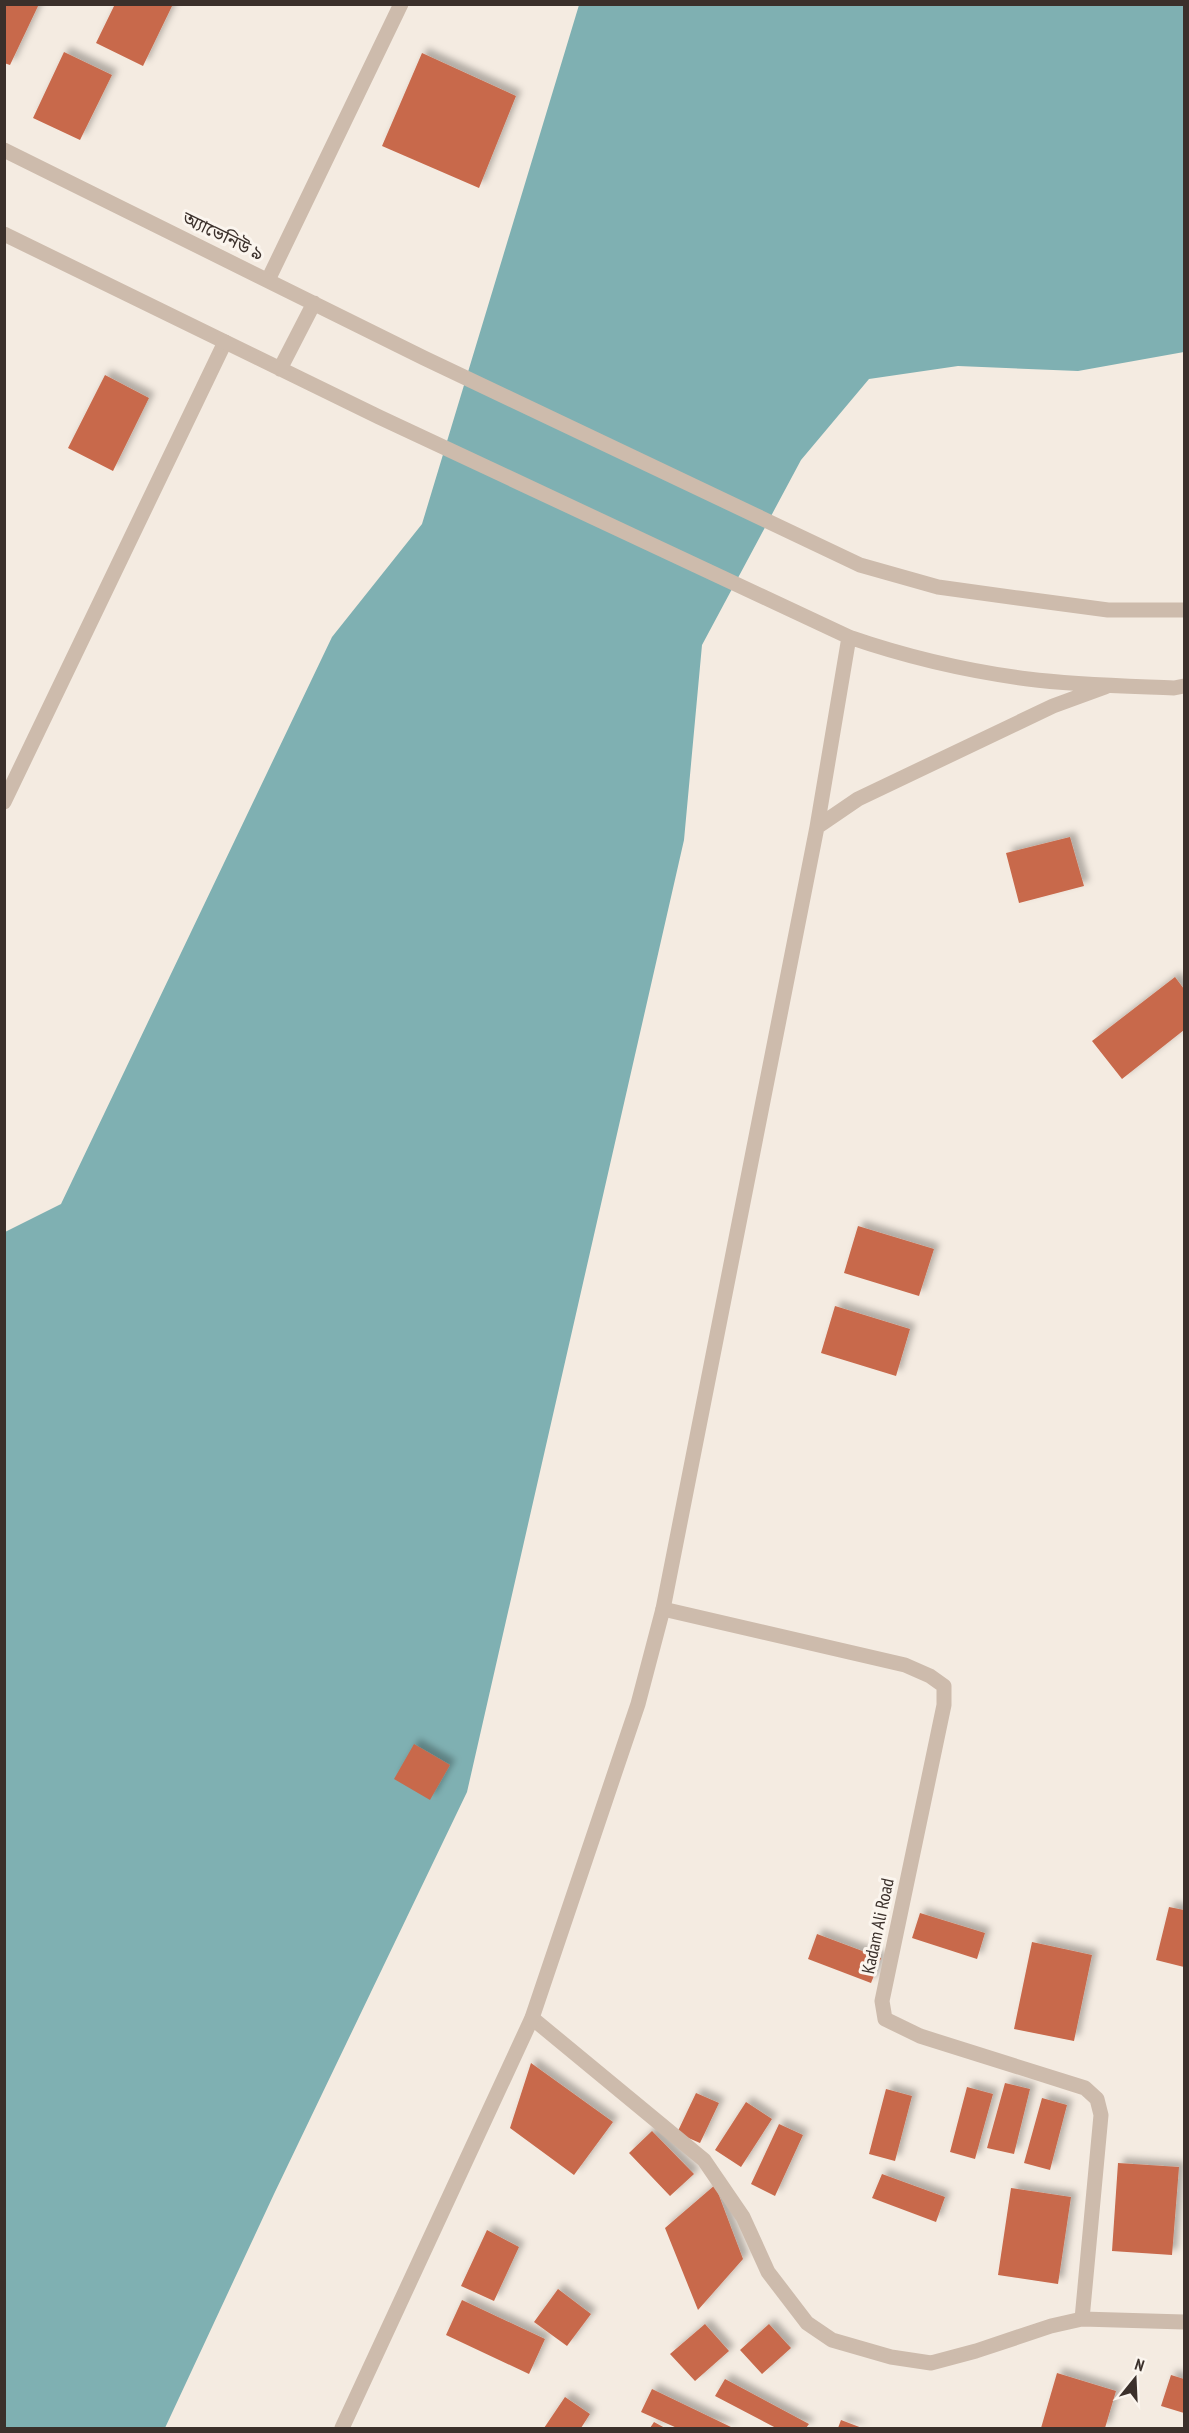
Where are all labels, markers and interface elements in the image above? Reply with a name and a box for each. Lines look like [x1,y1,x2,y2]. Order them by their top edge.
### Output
street label: অ্যাভেনিউ ৯ [178,206,268,265]
street label: Kadam Ali Road [856,1876,899,1976]
north arrow [1105,2349,1165,2409]
text: N [1132,2354,1147,2376]

